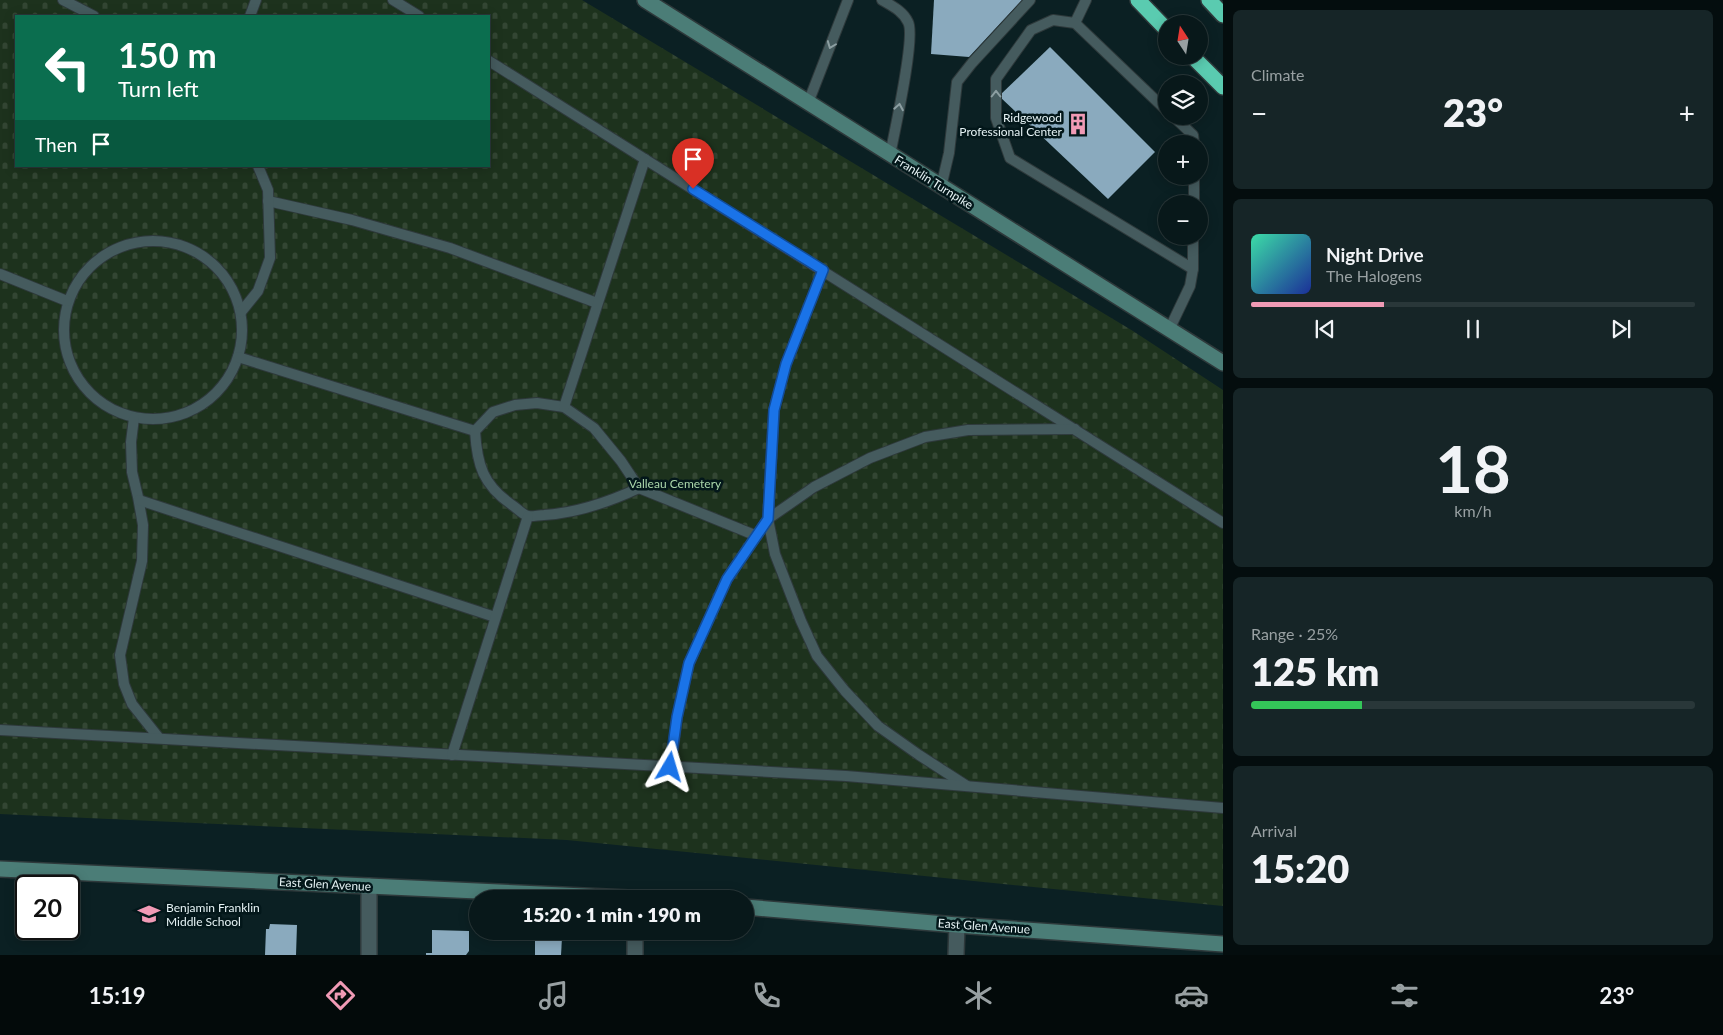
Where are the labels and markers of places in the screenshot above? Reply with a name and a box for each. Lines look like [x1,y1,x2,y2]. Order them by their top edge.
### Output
place label: Ridgewood Professional Center [959,110,1063,139]
building icon: Ridgewood Professional Center [1065,111,1091,137]
pin [672,138,714,189]
place label: Benjamin Franklin Middle School [166,900,260,929]
school or university icon: Benjamin Franklin Middle School [136,901,162,927]

